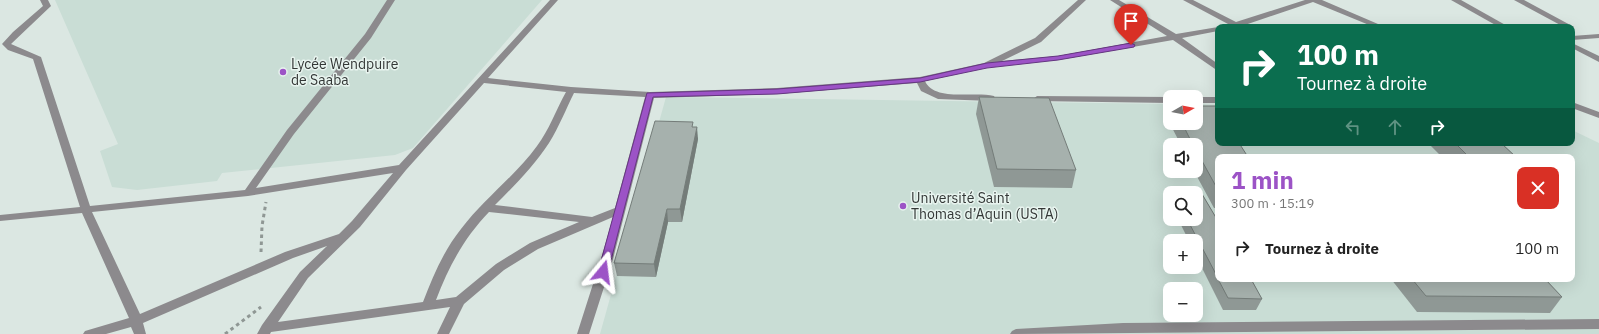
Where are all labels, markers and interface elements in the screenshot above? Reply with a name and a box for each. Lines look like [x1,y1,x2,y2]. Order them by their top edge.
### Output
pin [1114,4,1148,45]
icon: arrive [1120,10,1142,32]
text: 100 m [1297,36,1379,73]
icon: right [1231,40,1283,92]
place label: Lycée Wendpuire de Saaba [291,55,399,89]
marker: Lycée Wendpuire de Saaba [278,67,288,77]
text: Tournez à droite [1297,72,1427,95]
north arrow [1163,90,1203,130]
map controls [1163,90,1203,322]
icon: left [1342,116,1364,138]
icon: ahead [1384,116,1406,138]
icon: right [1426,116,1448,138]
button: sound [1163,138,1203,178]
text: 1 min [1231,164,1294,196]
button: close [1517,167,1559,209]
button: search [1163,186,1203,226]
place label: Université Saint Thomas d’Aquin (USTA) [911,189,1058,223]
text: 300 m · 15:19 [1231,195,1314,212]
marker: Université Saint Thomas d’Aquin (USTA) [898,201,908,211]
button: + [1163,234,1203,274]
icon: right [1231,237,1253,259]
text: Tournez à droite [1265,239,1379,258]
text: 100 m [1515,239,1559,258]
position arrow [582,251,624,293]
button: − [1163,282,1203,322]

